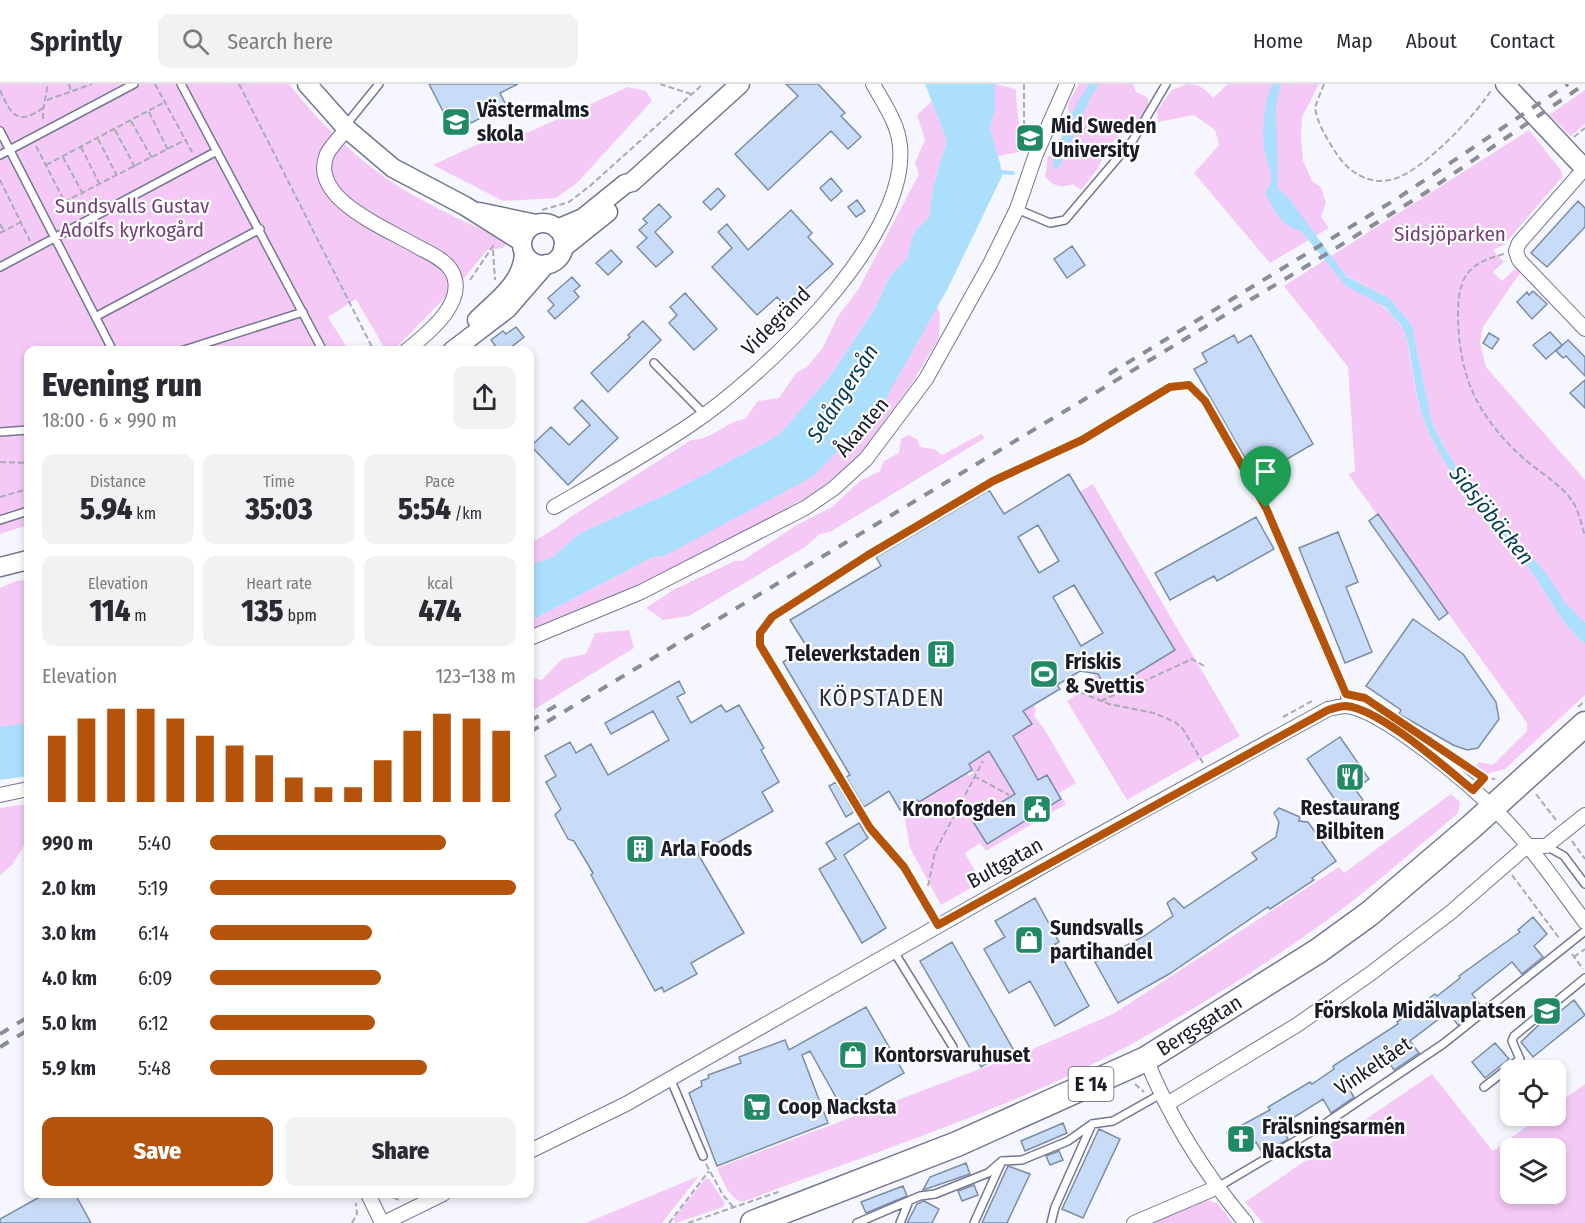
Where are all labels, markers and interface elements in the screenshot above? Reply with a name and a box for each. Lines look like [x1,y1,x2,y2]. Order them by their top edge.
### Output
search box [158,14,578,68]
text: Sprintly [30,25,122,58]
icon: search [179,25,212,58]
text: Search here [227,28,333,55]
text: Home [1253,28,1303,54]
text: Map [1336,28,1373,54]
text: About [1406,28,1457,54]
text: Contact [1490,28,1555,54]
place label: Västermalms skola [476,97,589,147]
school or university icon: Västermalms skola [440,106,472,138]
place label: Mid Sweden University [1051,113,1156,163]
school or university icon: Mid Sweden University [1014,122,1046,154]
park label: Sundsvalls Gustav Adolfs kyrkogård [55,193,210,243]
park label: Sidsjöparken [1394,221,1506,247]
street label: Videgränd [736,281,816,361]
water label: Selångersån [800,339,884,448]
text: Evening run [42,365,202,405]
button: share [453,366,516,429]
street label: Åkanten [830,392,894,462]
text: 18:00 · 6 × 990 m [42,408,177,432]
pin [1240,446,1291,508]
icon: arrive [1249,455,1282,488]
water label: Sidsjöbäcken [1443,460,1540,570]
text: Distance [90,472,146,491]
text: Time [263,472,295,491]
text: Pace [425,472,455,491]
text: 5.94 [80,491,133,527]
text: 35:03 [245,491,313,527]
text: 5:54 [398,491,451,527]
text: km [133,504,156,523]
text: /km [451,504,482,523]
text: Elevation [88,574,148,593]
text: Heart rate [246,574,312,593]
text: kcal [427,574,453,593]
text: 114 [89,593,131,629]
text: 135 [241,593,284,629]
text: 474 [419,593,461,629]
text: m [131,606,147,625]
text: bpm [284,606,317,625]
building icon: Televerkstaden [925,638,957,670]
place label: Televerkstaden [786,641,920,667]
place label: Friskis & Svettis [1065,649,1144,699]
sports icon: Friskis & Svettis [1028,658,1060,690]
text: Elevation [42,664,117,688]
text: 123–138 m [435,664,516,688]
district label: KÖPSTADEN [819,684,945,712]
restaurant icon: Restaurang Bilbiten [1334,761,1366,793]
public building icon: Kronofogden [1021,793,1053,825]
place label: Restaurang Bilbiten [1301,795,1400,845]
place label: Kronofogden [902,796,1016,822]
text: 990 m [42,831,93,855]
text: 5:40 [138,831,171,855]
street label: Bultgatan [963,832,1047,894]
building icon: Arla Foods [624,833,656,865]
place label: Arla Foods [660,836,752,862]
text: 2.0 km [42,876,96,900]
text: 5:19 [138,876,168,900]
place label: Sundsvalls partihandel [1050,915,1153,965]
text: 3.0 km [42,921,96,945]
text: 6:14 [138,921,169,945]
shop icon: Sundsvalls partihandel [1013,924,1045,956]
text: 4.0 km [42,966,97,990]
text: 6:09 [138,966,172,990]
street label: Bergsgatan [1152,989,1247,1062]
school or university icon: Förskola Midälvaplatsen [1531,995,1563,1027]
place label: Förskola Midälvaplatsen [1314,998,1526,1024]
text: 5.0 km [42,1011,97,1035]
text: 6:12 [138,1011,168,1035]
street label: Vinkeltået [1330,1031,1416,1101]
shop icon: Kontorsvaruhuset [837,1039,869,1071]
place label: Kontorsvaruhuset [874,1042,1031,1068]
text: 5.9 km [42,1056,96,1080]
text: 5:48 [138,1056,171,1080]
map controls [1500,1060,1566,1204]
button: locate [1500,1060,1566,1126]
road number: E 14 [1068,1067,1114,1101]
supermarket icon: Coop Nacksta [741,1091,773,1123]
place label: Coop Nacksta [778,1094,896,1120]
place label: Frälsningsarmén Nacksta [1262,1114,1405,1164]
button: Save [42,1117,273,1186]
button: Share [285,1117,516,1186]
church icon: Frälsningsarmén Nacksta [1225,1123,1257,1155]
button: layers [1500,1138,1566,1204]

